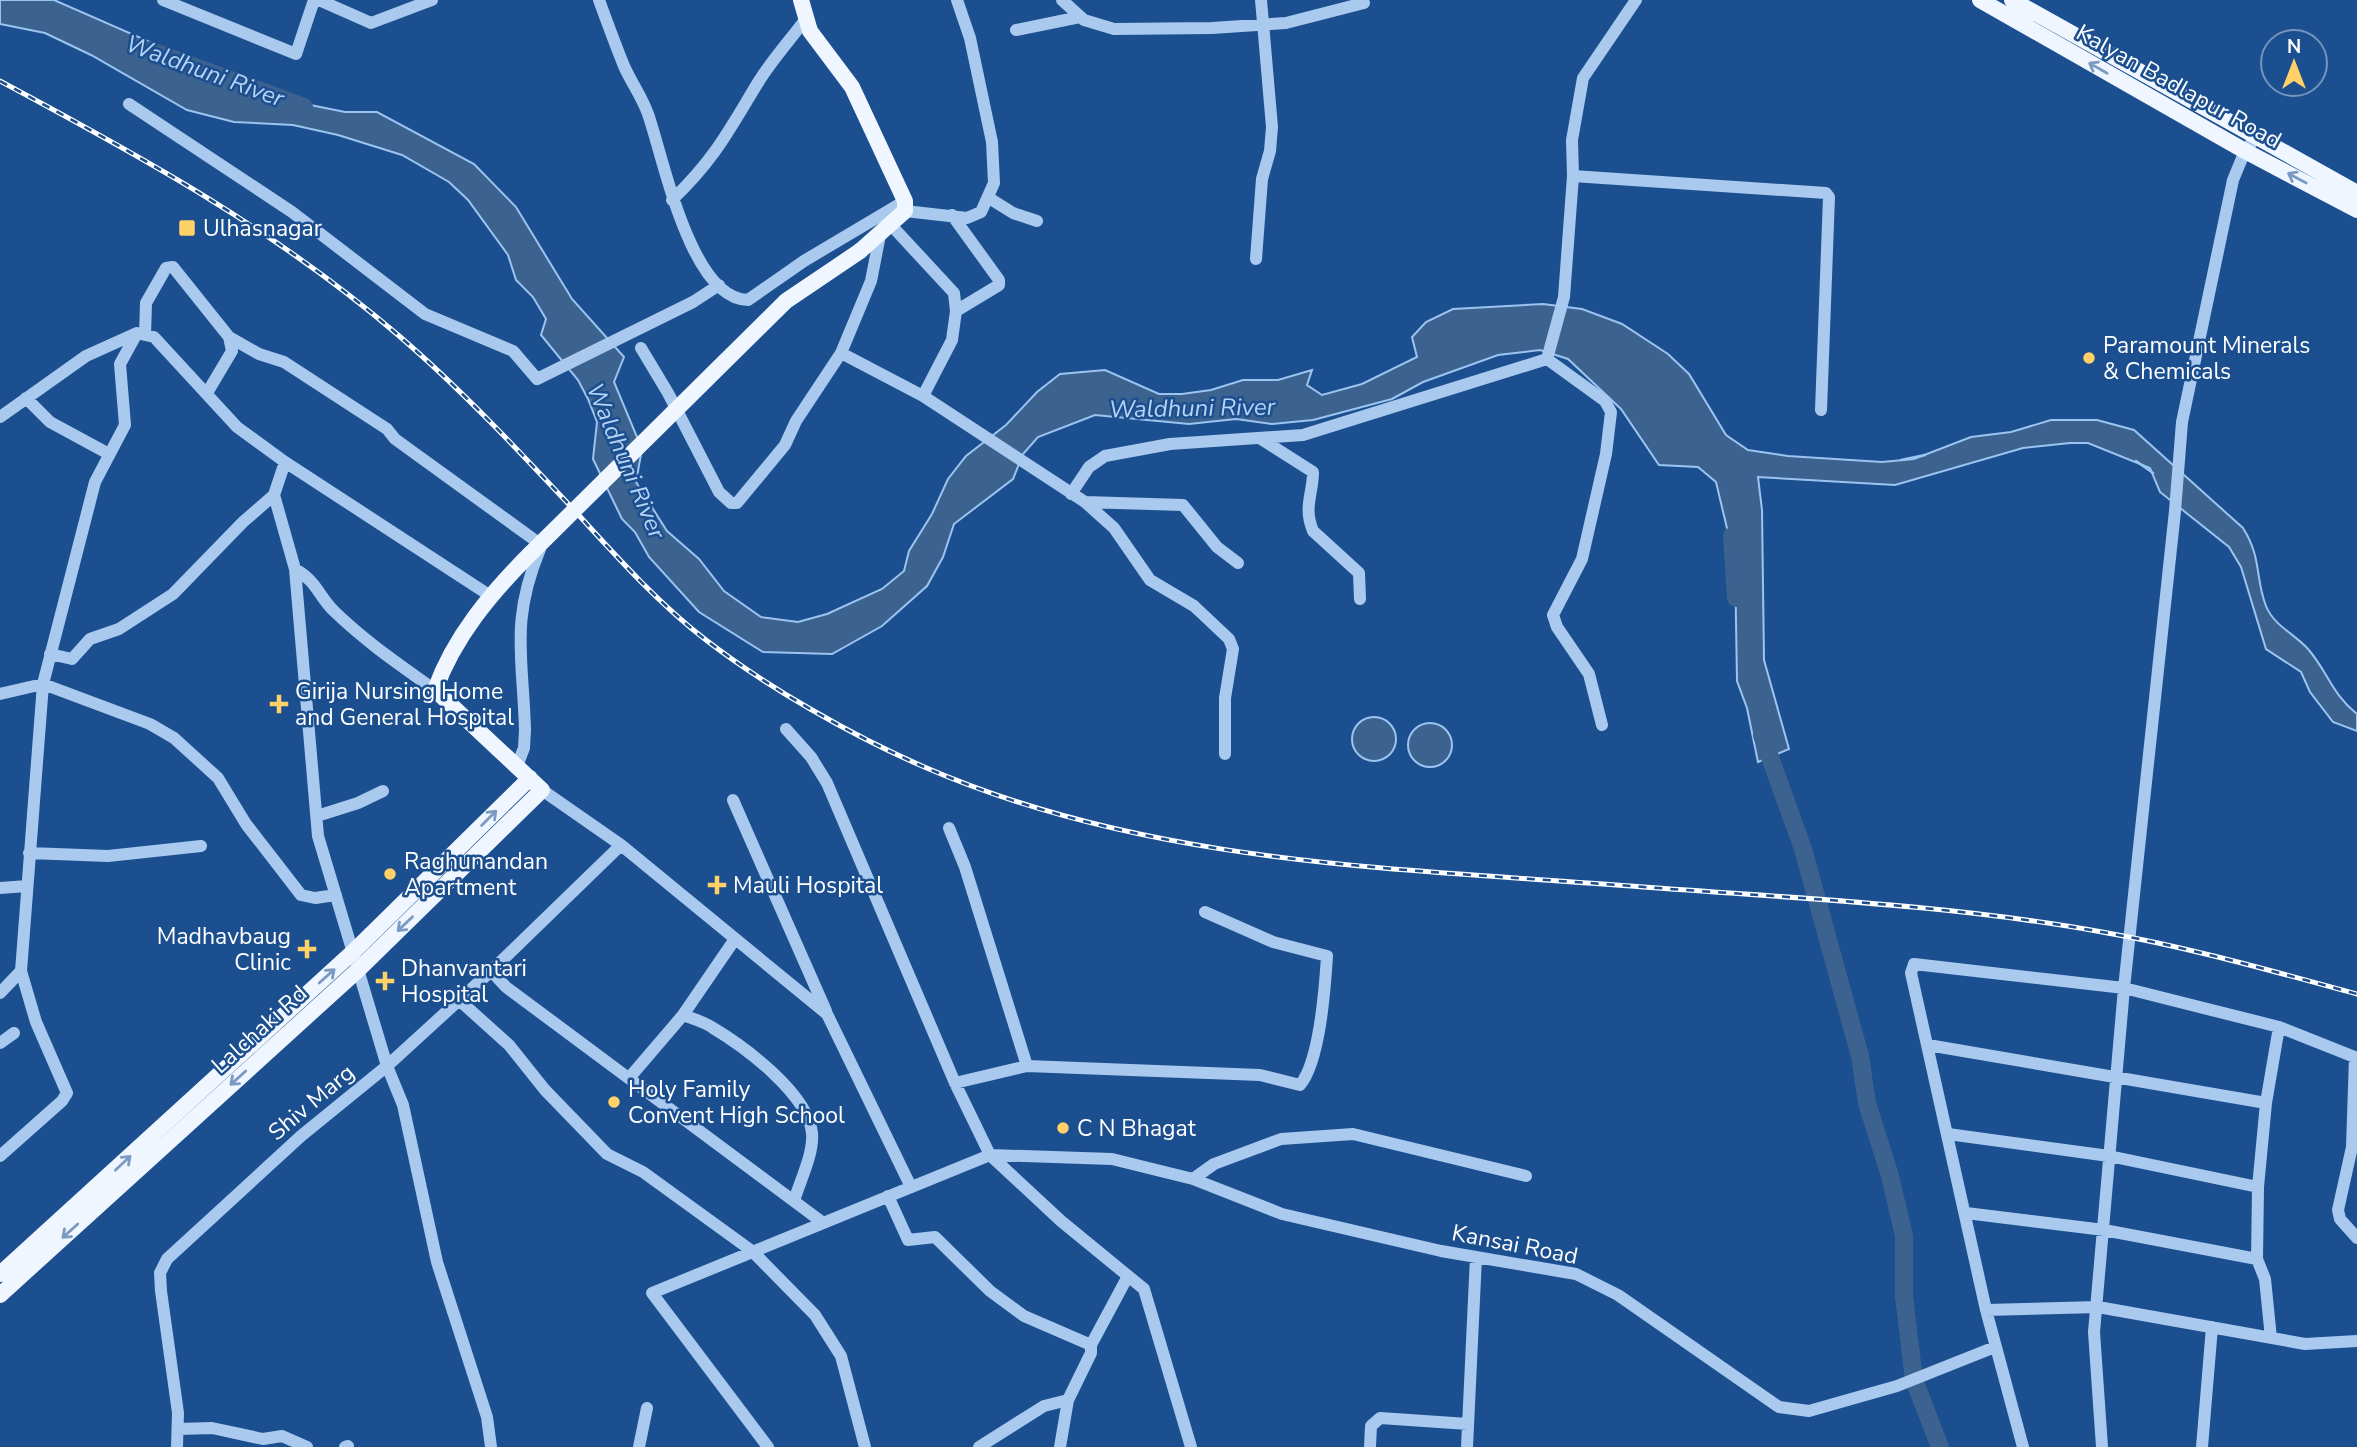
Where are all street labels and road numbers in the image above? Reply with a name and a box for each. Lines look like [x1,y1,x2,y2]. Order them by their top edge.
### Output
street label: Kalyan Badlapur Road [2071,17,2287,156]
street label: Lalchaki Rd [205,978,314,1081]
street label: Shiv Marg [262,1057,361,1148]
street label: Kansai Road [1449,1217,1581,1272]

